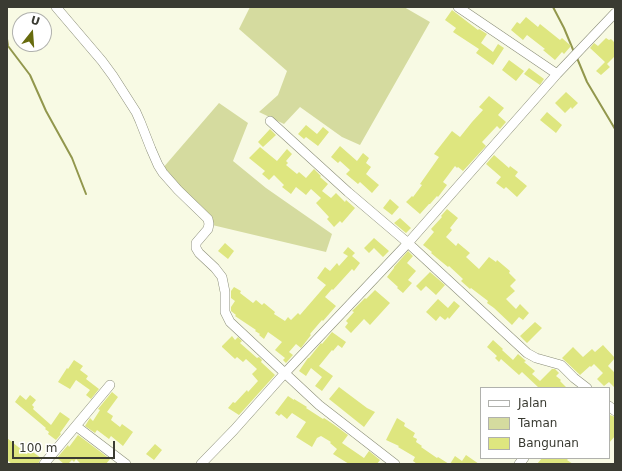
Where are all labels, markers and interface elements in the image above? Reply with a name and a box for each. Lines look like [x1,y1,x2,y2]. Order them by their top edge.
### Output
north arrow [12,12,52,52]
text: U [29,13,42,29]
legend [480,387,610,459]
text: Jalan [518,396,547,410]
text: Taman [518,416,557,430]
scale bar [14,433,117,459]
text: Bangunan [518,436,579,450]
text: 100 m [19,441,57,455]

